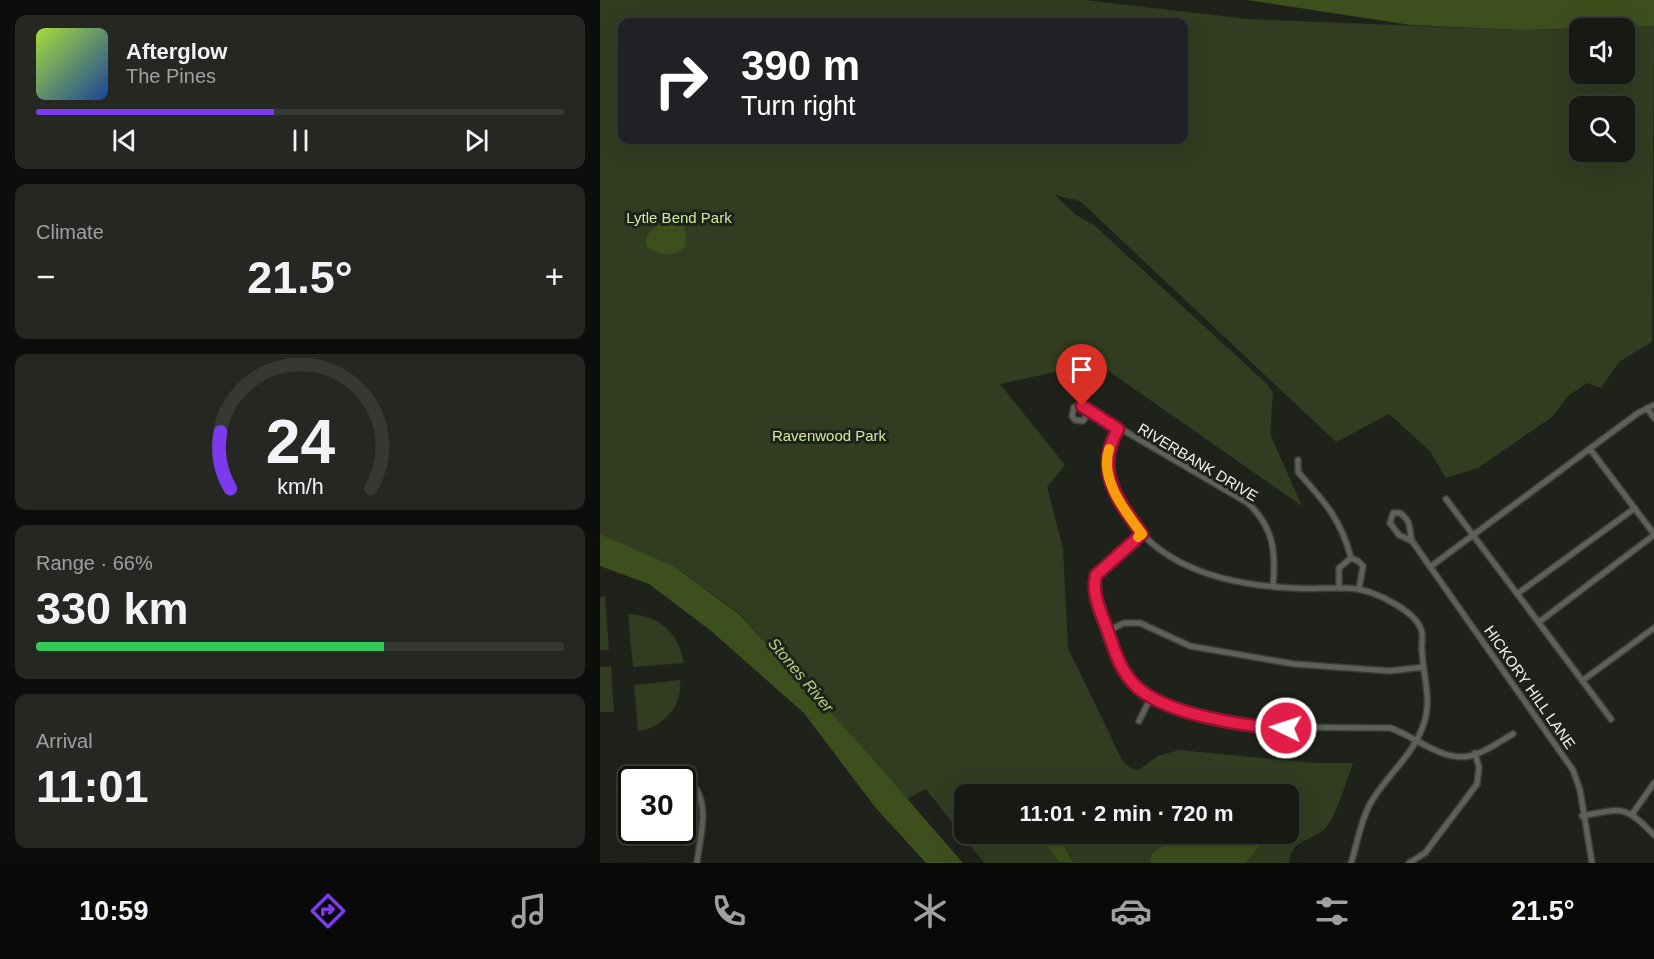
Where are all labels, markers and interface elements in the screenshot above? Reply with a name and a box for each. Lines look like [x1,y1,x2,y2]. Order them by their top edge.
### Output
map controls [1569,18,1635,162]
button: sound [1569,18,1635,84]
text: Afterglow [126,39,227,64]
icon: right [642,42,720,120]
text: 390 m [741,42,860,89]
text: The Pines [126,65,216,87]
text: Turn right [741,91,856,121]
button: search [1569,96,1635,162]
icon: previous [108,124,141,157]
icon: pause [284,124,317,157]
icon: next [460,124,493,157]
park label: Lytle Bend Park [626,209,732,226]
text: Climate [36,221,104,243]
text: 21.5° [247,252,353,303]
text: − [36,258,55,295]
text: + [545,258,564,295]
pin [1056,344,1107,406]
icon: arrive [1065,353,1098,386]
text: 24 [265,407,335,476]
street label: RIVERBANK DRIVE [1135,420,1261,504]
park label: Ravenwood Park [772,427,887,444]
text: km/h [277,475,323,499]
text: Range · 66% [36,552,153,574]
text: 330 km [36,583,189,634]
street label: HICKORY HILL LANE [1481,622,1579,752]
water label: Stones River [765,634,837,716]
position arrow [1254,696,1318,760]
text: Arrival [36,730,93,752]
text: 11:01 [36,761,149,812]
speed limit sign: 30 [618,766,696,844]
text: 11:01 · 2 min · 720 m [1020,801,1234,826]
icon: directions [307,890,349,932]
icon: music [508,890,550,932]
icon: phone [708,890,750,932]
icon: climate [909,890,951,932]
icon: car [1110,890,1152,932]
icon: filters [1311,890,1353,932]
text: 10:59 [79,896,148,926]
text: 21.5° [1511,896,1575,926]

